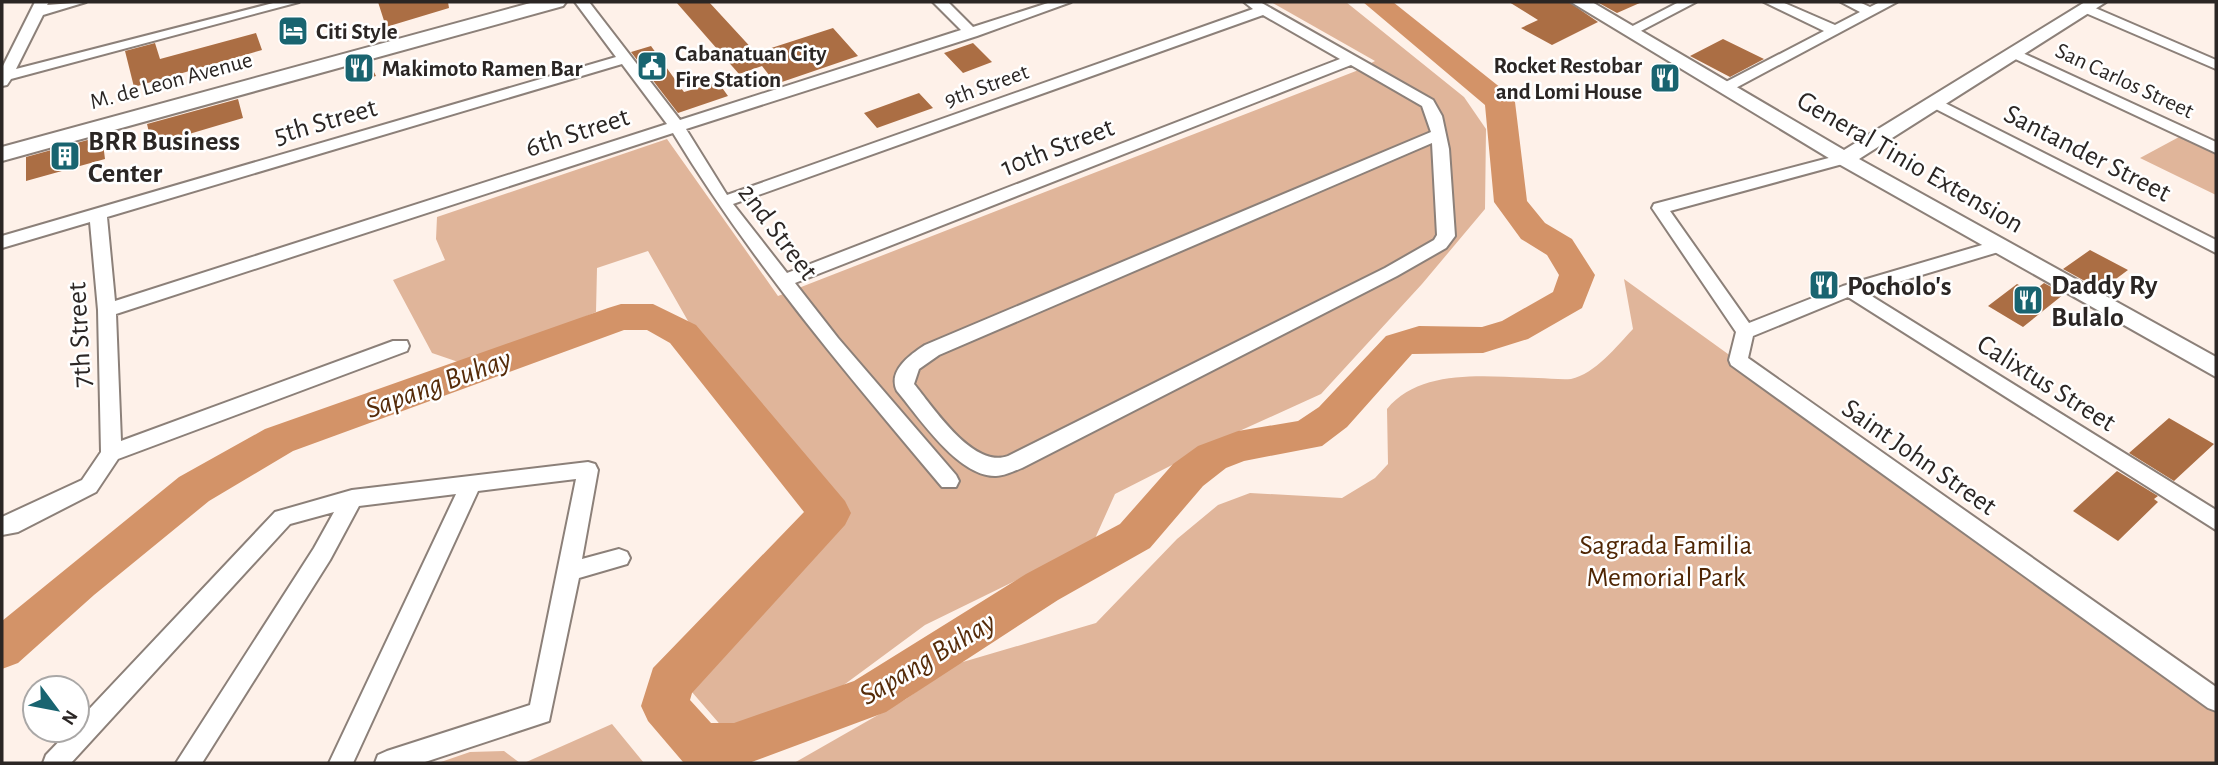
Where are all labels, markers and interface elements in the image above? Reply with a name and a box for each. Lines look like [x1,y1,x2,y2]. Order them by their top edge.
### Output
hotel icon: Citi Style [276,14,310,48]
place label: Citi Style [316,21,398,44]
street label: San Carlos Street [2052,39,2198,124]
place label: Cabanatuan City Fire Station [675,43,827,92]
street label: M. de Leon Avenue [88,49,255,114]
public building icon: Cabanatuan City Fire Station [635,49,669,83]
restaurant icon: Makimoto Ramen Bar [342,51,376,85]
place label: Rocket Restobar and Lomi House [1494,55,1642,104]
place label: Makimoto Ramen Bar [382,58,582,81]
street label: 9th Street [941,60,1032,112]
restaurant icon: Rocket Restobar and Lomi House [1648,61,1682,95]
street label: General Tinio Extension [1792,86,2028,239]
street label: 5th Street [271,94,380,150]
street label: Santander Street [1999,100,2175,208]
street label: 6th Street [522,103,633,163]
street label: 10th Street [997,114,1118,182]
place label: BRR Business Center [88,128,240,188]
building icon: BRR Business Center [48,139,82,173]
street label: 2nd Street [732,179,822,285]
restaurant icon: Pocholo's [1807,268,1841,302]
place label: Daddy Ry Bulalo [2051,272,2158,332]
place label: Pocholo's [1847,273,1951,301]
street label: 7th Street [63,281,97,388]
restaurant icon: Daddy Ry Bulalo [2011,283,2045,317]
street label: Calixtus Street [1972,330,2120,437]
water label: Sapang Buhay [362,344,516,424]
street label: Saint John Street [1836,394,2001,521]
park label: Sagrada Familia Memorial Park [1580,532,1752,592]
water label: Sapang Buhay [854,606,1001,711]
north arrow [21,674,91,744]
text: N [58,707,81,728]

